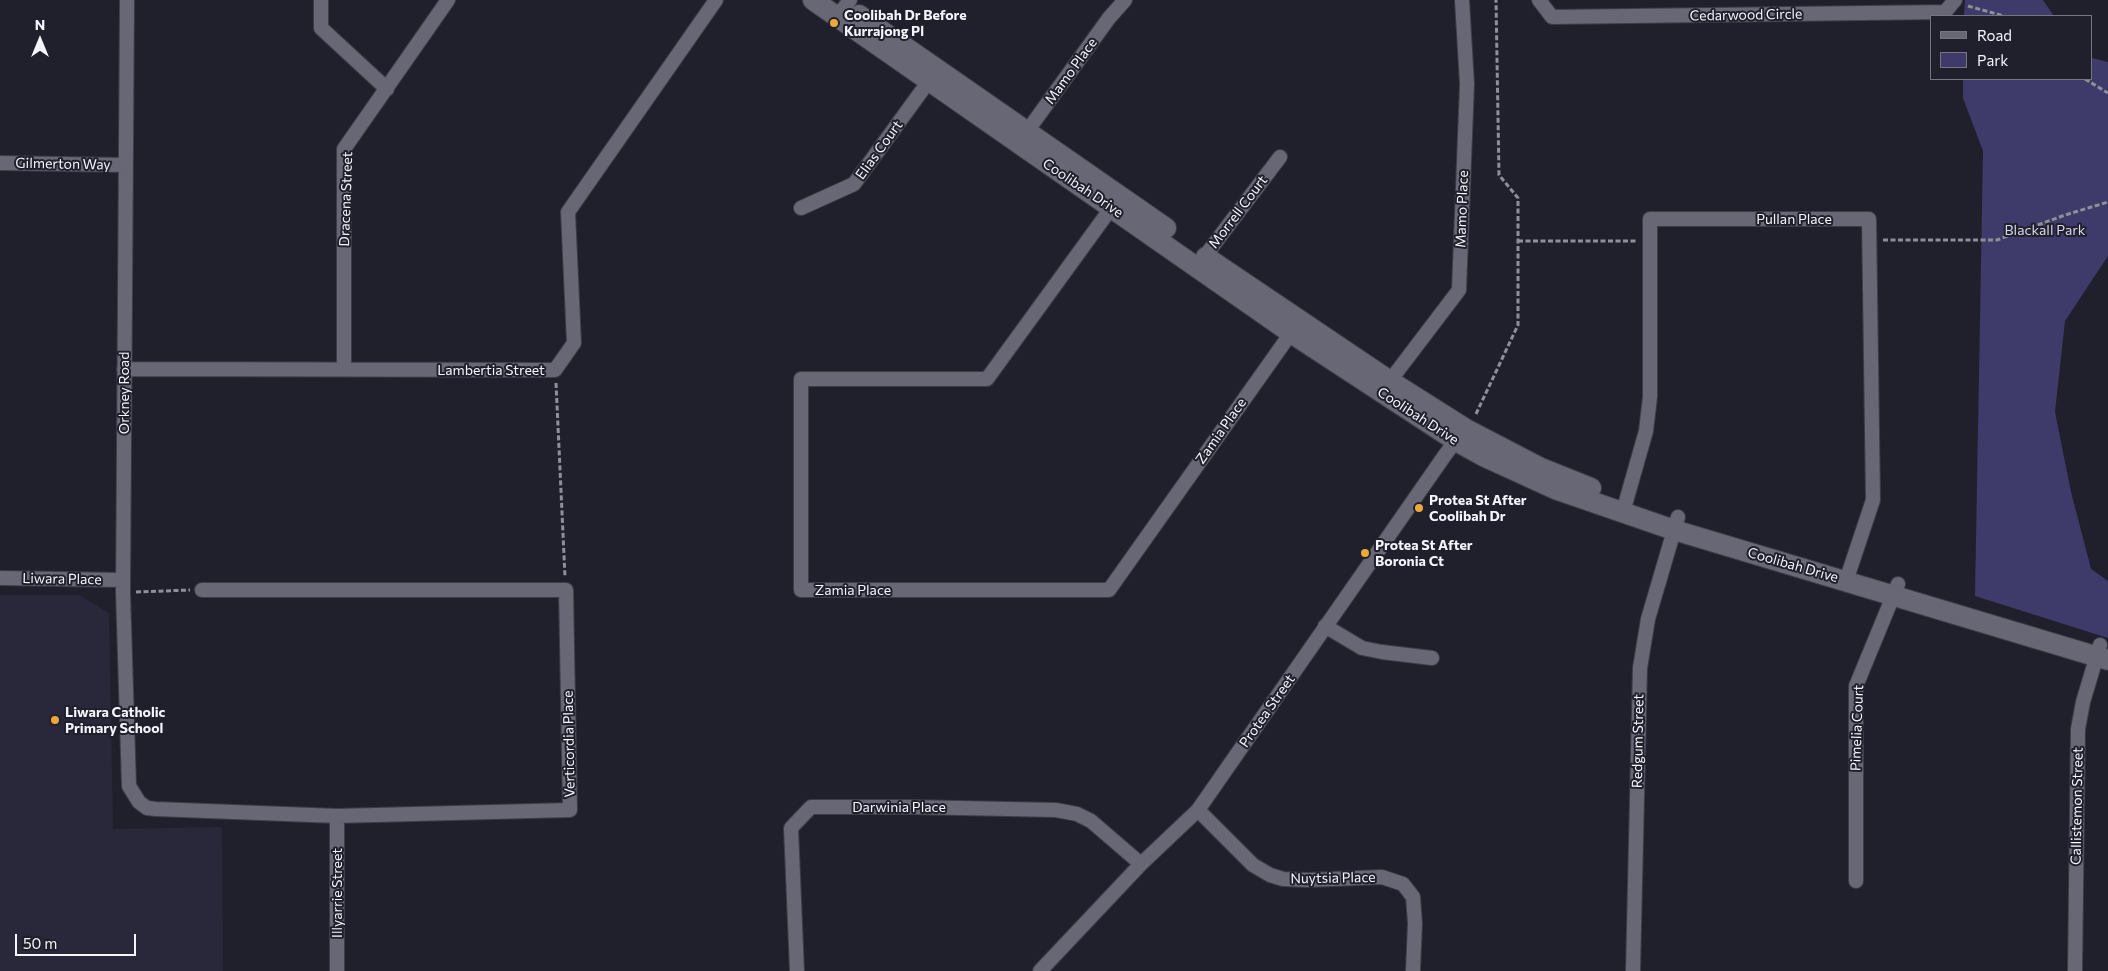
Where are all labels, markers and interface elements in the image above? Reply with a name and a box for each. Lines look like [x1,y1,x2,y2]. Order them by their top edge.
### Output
street label: Cedarwood Circle [1689,6,1803,24]
place label: Coolibah Dr Before Kurrajong Pl [844,7,967,40]
north arrow [15,15,65,65]
legend [1930,15,2093,80]
text: N [35,16,45,33]
marker: Coolibah Dr Before Kurrajong Pl [828,17,840,29]
text: Road [1977,26,2012,44]
street label: Mamo Place [1041,35,1101,107]
text: Park [1977,51,2008,69]
street label: Elias Court [852,117,906,183]
street label: Dracena Street [336,151,356,247]
street label: Gilmerton Way [15,155,111,173]
street label: Coolibah Drive [1040,155,1126,221]
street label: Mamo Place [1452,170,1472,248]
street label: Morrell Court [1205,172,1271,252]
street label: Pullan Place [1756,211,1832,227]
park label: Blackall Park [2005,222,2085,238]
street label: Orkney Road [116,352,132,434]
street label: Lambertia Street [437,362,545,378]
street label: Coolibah Drive [1374,383,1462,449]
street label: Zamia Place [1192,395,1250,467]
place label: Protea St After Coolibah Dr [1429,492,1527,524]
marker: Protea St After Coolibah Dr [1413,502,1425,514]
place label: Protea St After Boronia Ct [1375,537,1473,570]
street label: Coolibah Drive [1746,544,1840,586]
marker: Protea St After Boronia Ct [1359,547,1371,559]
street label: Liwara Place [22,570,102,588]
street label: Zamia Place [815,582,891,598]
street label: Protea Street [1236,671,1298,751]
street label: Pimelia Court [1847,685,1867,771]
street label: Verticordia Place [560,690,578,798]
street label: Redgum Street [1629,694,1647,788]
place label: Liwara Catholic Primary School [65,704,165,736]
marker: Liwara Catholic Primary School [49,714,61,726]
street label: Callistemon Street [2068,747,2086,865]
street label: Darwinia Place [852,799,946,815]
street label: Illyarrie Street [329,848,345,938]
street label: Nuytsia Place [1290,869,1376,887]
scale bar [18,924,139,956]
text: 50 m [23,934,57,952]

